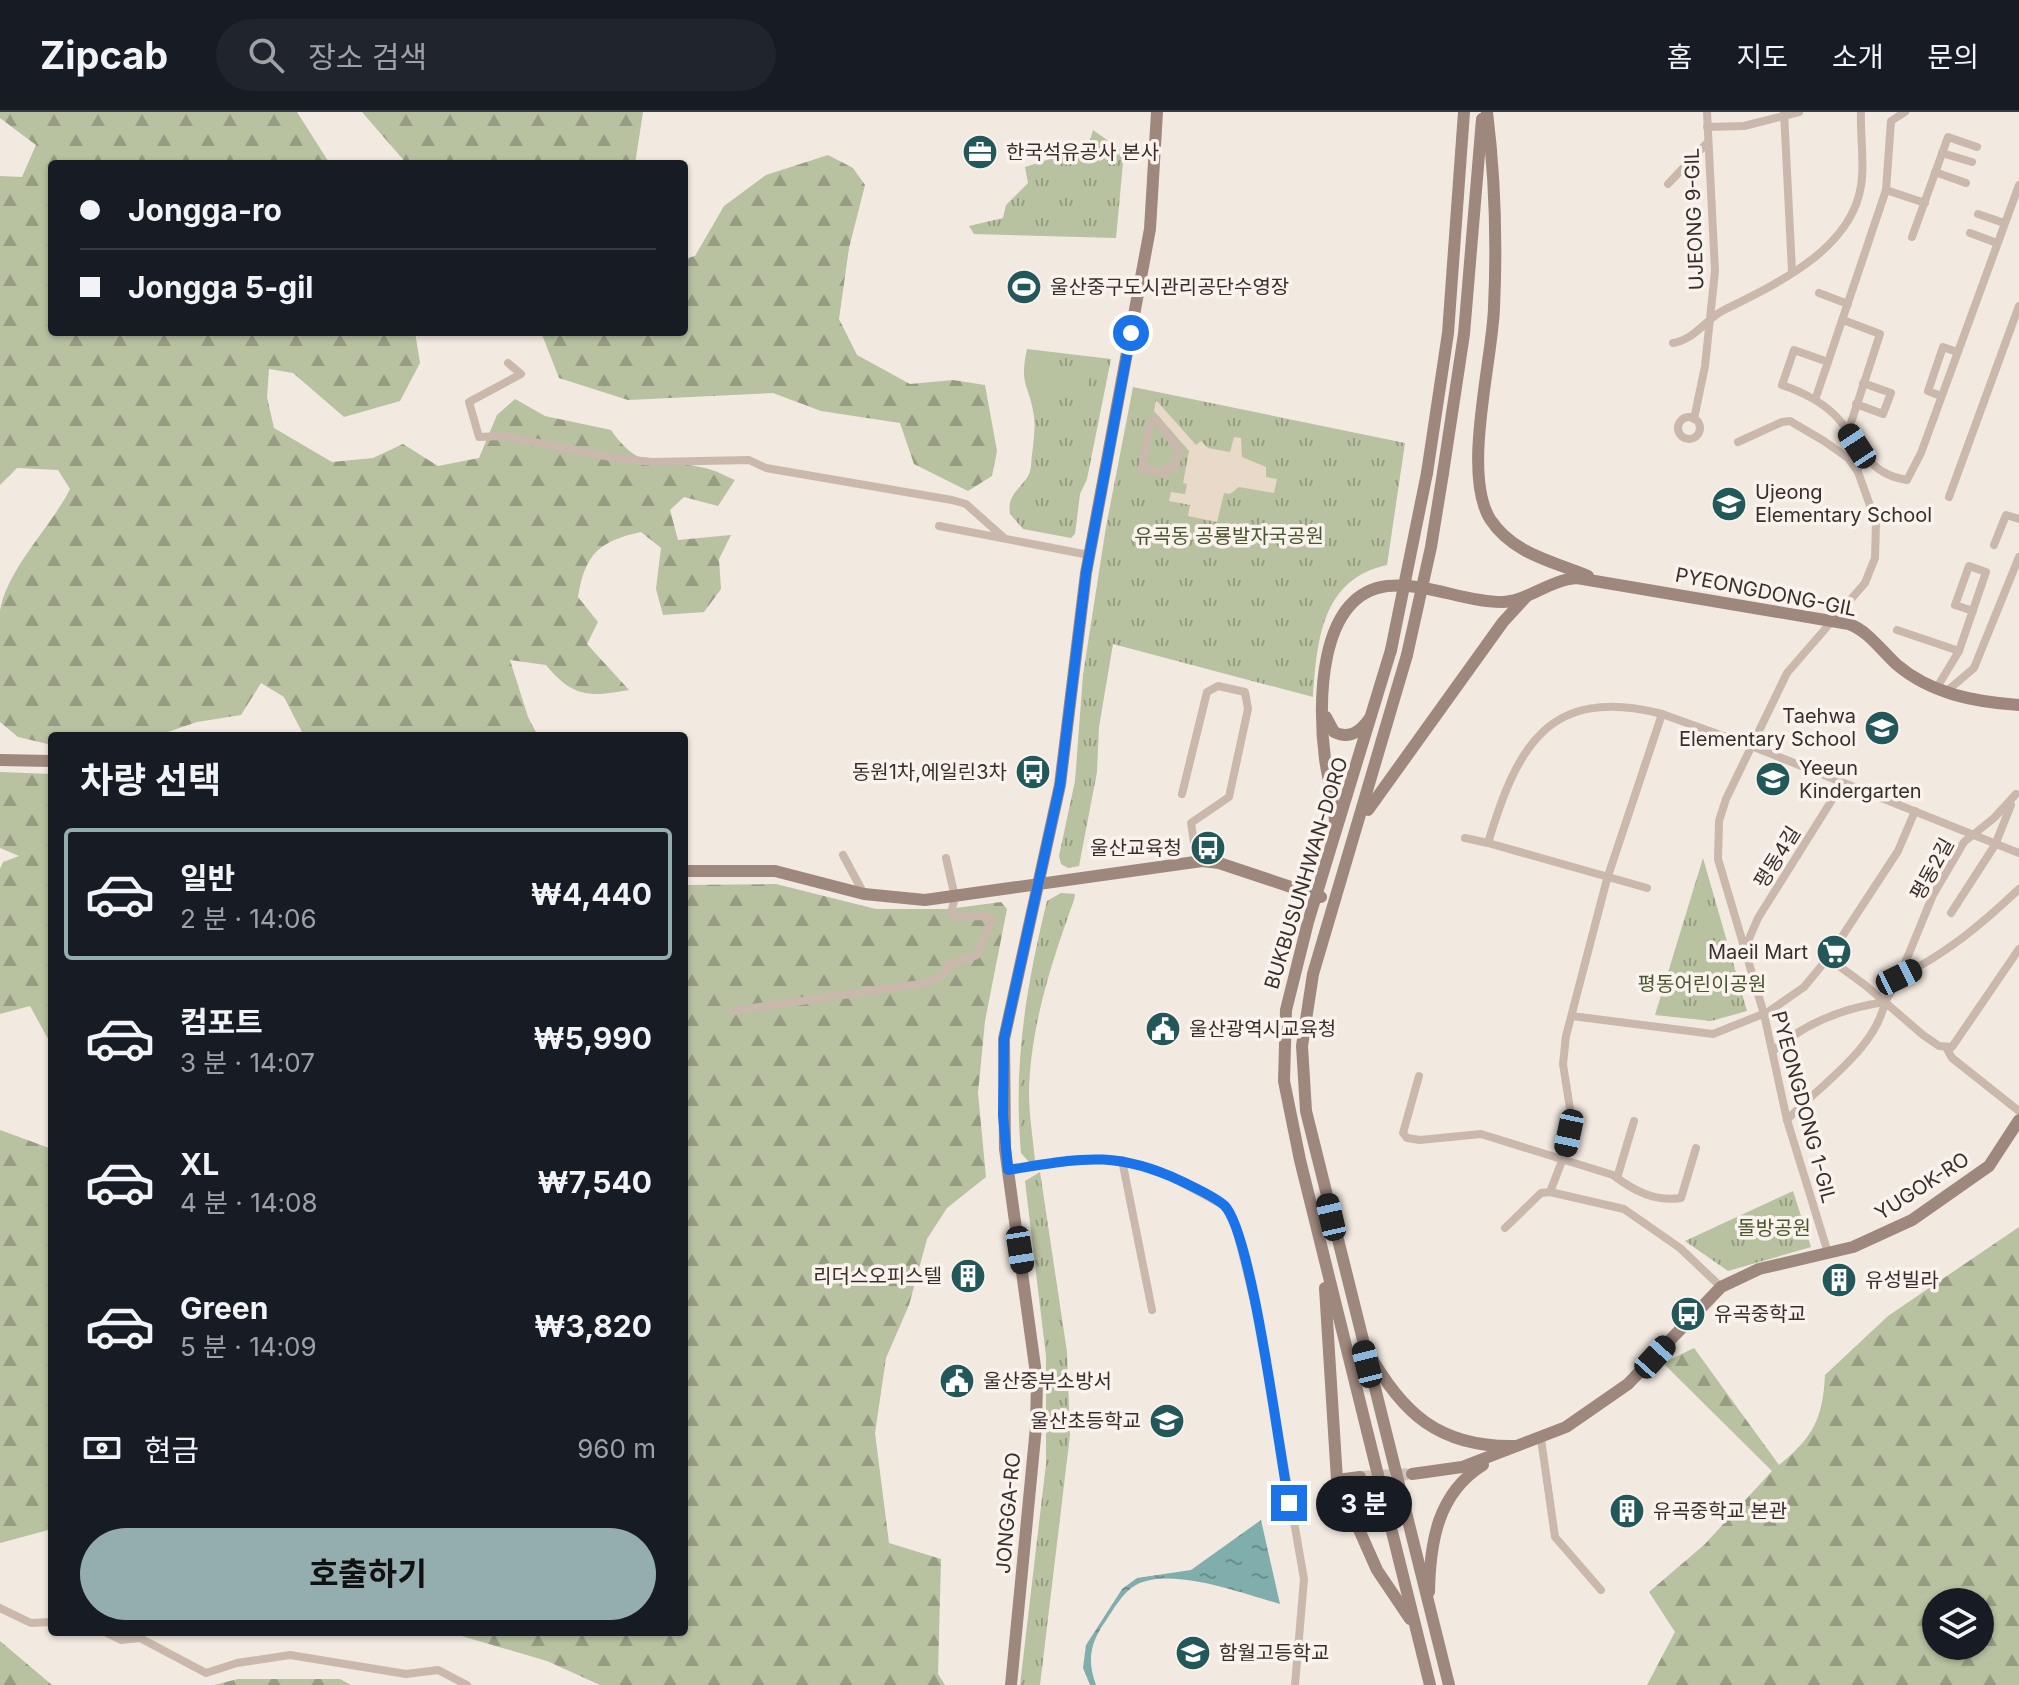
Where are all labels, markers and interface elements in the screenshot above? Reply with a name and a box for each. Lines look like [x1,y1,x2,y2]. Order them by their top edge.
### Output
search box [216,19,776,91]
text: Zipcab [40,32,168,78]
icon: search [244,33,288,77]
text: 장소 검색 [308,39,427,75]
text: 홈 [1667,40,1692,74]
text: 지도 [1736,40,1788,74]
text: 소개 [1832,40,1883,74]
text: 문의 [1927,40,1979,74]
office icon: 한국석유공사 본사 [961,133,999,171]
place label: 한국석유공사 본사 [1006,140,1159,164]
street label: UJEONG 9-GIL [1680,147,1708,291]
text: Jongga-ro [128,192,282,228]
sports icon: 울산중구도시관리공단수영장 [1005,268,1043,306]
text: Jongga 5-gil [128,269,313,305]
place label: 울산중구도시관리공단수영장 [1050,275,1289,299]
route start [1113,315,1149,351]
car [1834,419,1880,473]
place label: Ujeong Elementary School [1755,480,1932,527]
school or university icon: Ujeong Elementary School [1710,485,1748,523]
park label: 유곡동 공룡발자국공원 [1134,524,1324,548]
street label: PYEONGDONG-GIL [1673,563,1859,621]
place label: Taehwa Elementary School [1679,704,1856,751]
school or university icon: Taehwa Elementary School [1863,709,1901,747]
bus stop icon: 동원1차,에일린3차 [1014,753,1052,791]
street label: BUKBUSUNHWAN-DORO [1259,754,1353,992]
place label: Yeeun Kindergarten [1799,756,1922,803]
text: 차량 선택 [80,758,221,802]
place label: 동원1차,에일린3차 [852,760,1007,784]
school or university icon: Yeeun Kindergarten [1754,760,1792,798]
street label: 평동4길 [1749,822,1805,892]
bus stop icon: 울산교육청 [1189,829,1227,867]
street label: 평동2길 [1905,834,1959,904]
place label: 울산교육청 [1090,836,1182,860]
icon: car [84,858,156,930]
text: 일반 [180,860,235,896]
text: ₩4,440 [531,876,652,912]
text: 2 분 · 14:06 [180,903,317,934]
supermarket icon: Maeil Mart [1815,933,1853,971]
place label: Maeil Mart [1708,940,1808,964]
car [1872,956,1926,998]
park label: 평동어린이공원 [1638,972,1766,996]
icon: car [84,1002,156,1074]
text: 컴포트 [180,1004,263,1040]
street label: PYEONGDONG 1-GIL [1767,1008,1841,1206]
public building icon: 울산광역시교육청 [1144,1010,1182,1048]
place label: 울산광역시교육청 [1189,1017,1336,1041]
text: ₩5,990 [533,1020,652,1056]
text: 3 분 · 14:07 [180,1047,315,1078]
car [1552,1107,1586,1159]
icon: car [84,1146,156,1218]
text: XL [180,1146,219,1182]
street label: YUGOK-RO [1870,1147,1974,1225]
text: ₩7,540 [538,1164,652,1200]
text: 4 분 · 14:08 [180,1187,318,1218]
car [1314,1191,1348,1243]
park label: 돌방공원 [1737,1216,1811,1240]
car [1004,1224,1036,1276]
building icon: 리더스오피스텔 [949,1257,987,1295]
building icon: 유성빌라 [1820,1261,1858,1299]
place label: 리더스오피스텔 [813,1264,942,1288]
place label: 유성빌라 [1865,1268,1939,1292]
icon: car [84,1290,156,1362]
text: Green [180,1290,268,1326]
bus stop icon: 유곡중학교 [1669,1295,1707,1333]
place label: 유곡중학교 [1714,1302,1806,1326]
text: ₩3,820 [534,1308,652,1344]
text: 5 분 · 14:09 [180,1331,317,1362]
car [1630,1331,1680,1383]
car [1350,1338,1384,1390]
public building icon: 울산중부소방서 [938,1362,976,1400]
place label: 울산중부소방서 [983,1369,1112,1393]
school or university icon: 울산초등학교 [1148,1402,1186,1440]
place label: 울산초등학교 [1031,1409,1141,1433]
icon: cash [80,1426,124,1470]
text: 현금 [144,1432,199,1468]
text: 960 m [577,1433,656,1464]
street label: JONGGA-RO [991,1451,1025,1575]
callout: 3 분 [1317,1475,1413,1531]
route end [1271,1485,1307,1521]
text: 3 분 [1341,1488,1387,1519]
building icon: 유곡중학교 본관 [1608,1492,1646,1530]
place label: 유곡중학교 본관 [1653,1499,1787,1523]
button: 호출하기 [80,1528,656,1620]
map controls [1922,1588,1994,1660]
button: layers [1922,1588,1994,1660]
school or university icon: 함월고등학교 [1174,1634,1212,1672]
place label: 함월고등학교 [1219,1641,1329,1665]

